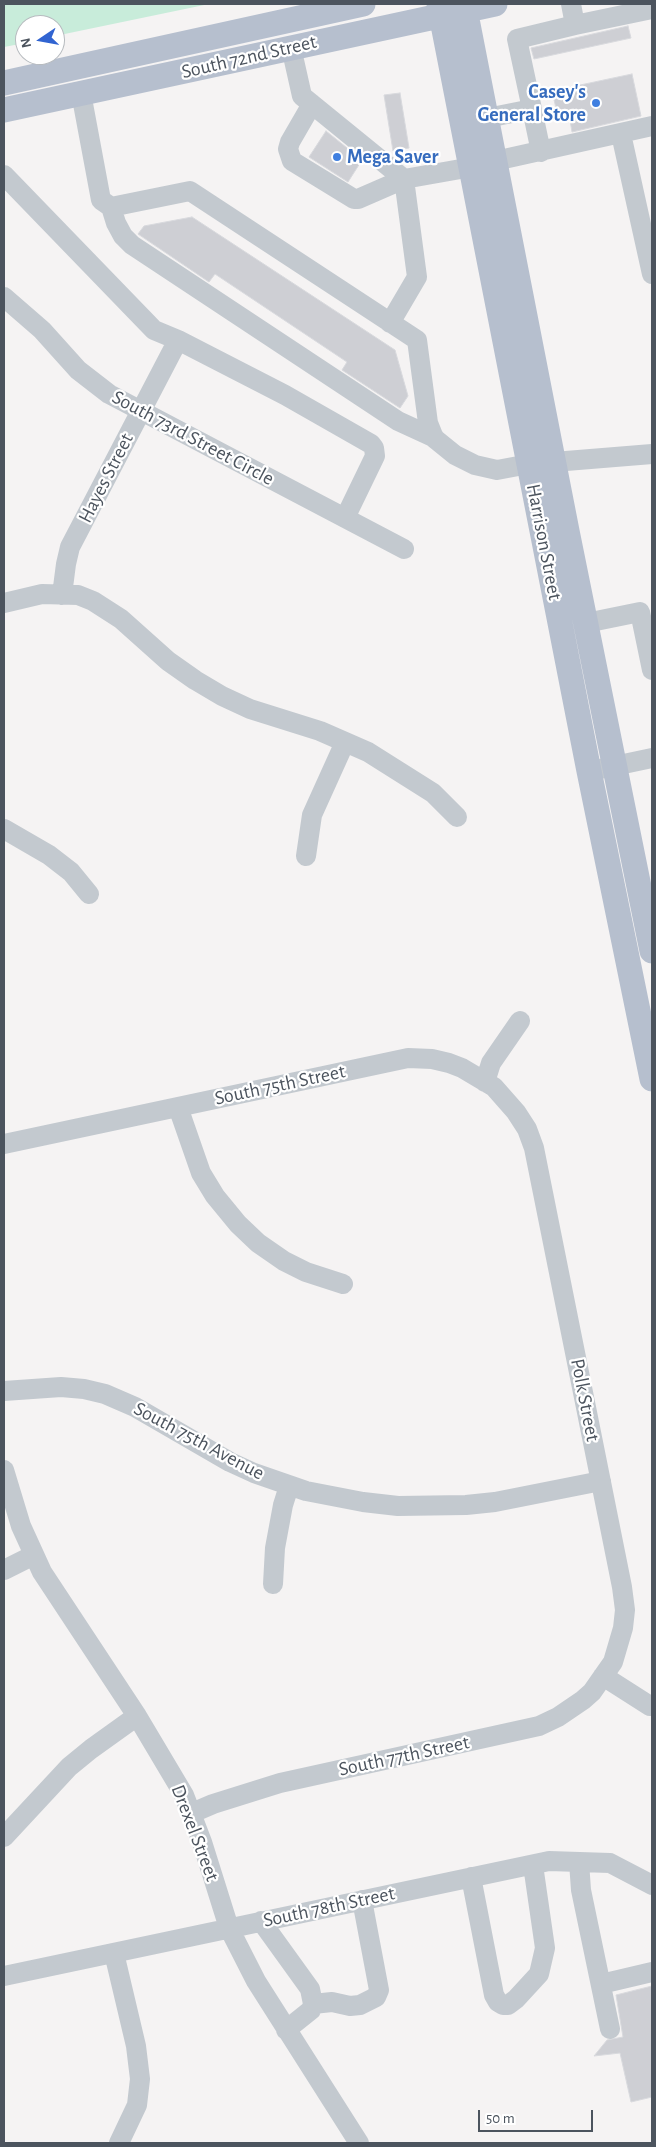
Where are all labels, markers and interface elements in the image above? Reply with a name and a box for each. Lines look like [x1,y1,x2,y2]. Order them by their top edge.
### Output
north arrow [15,15,65,65]
street label: South 72nd Street [179,30,319,84]
text: N [18,37,34,49]
place label: Casey's General Store [478,80,586,127]
marker: Casey's General Store [590,97,602,109]
place label: Mega Saver [347,145,438,169]
marker: Mega Saver [331,151,343,163]
street label: South 73rd Street Circle [108,385,278,491]
street label: Hayes Street [73,429,139,527]
street label: Harrison Street [521,482,567,602]
street label: South 75th Street [212,1059,348,1111]
street label: Polk Street [565,1357,605,1443]
street label: South 75th Avenue [130,1397,268,1485]
street label: South 77th Street [336,1730,472,1782]
street label: Drexel Street [166,1781,224,1885]
street label: South 78th Street [261,1881,397,1933]
scale bar [481,2100,596,2132]
text: 50 m [486,2111,515,2126]

